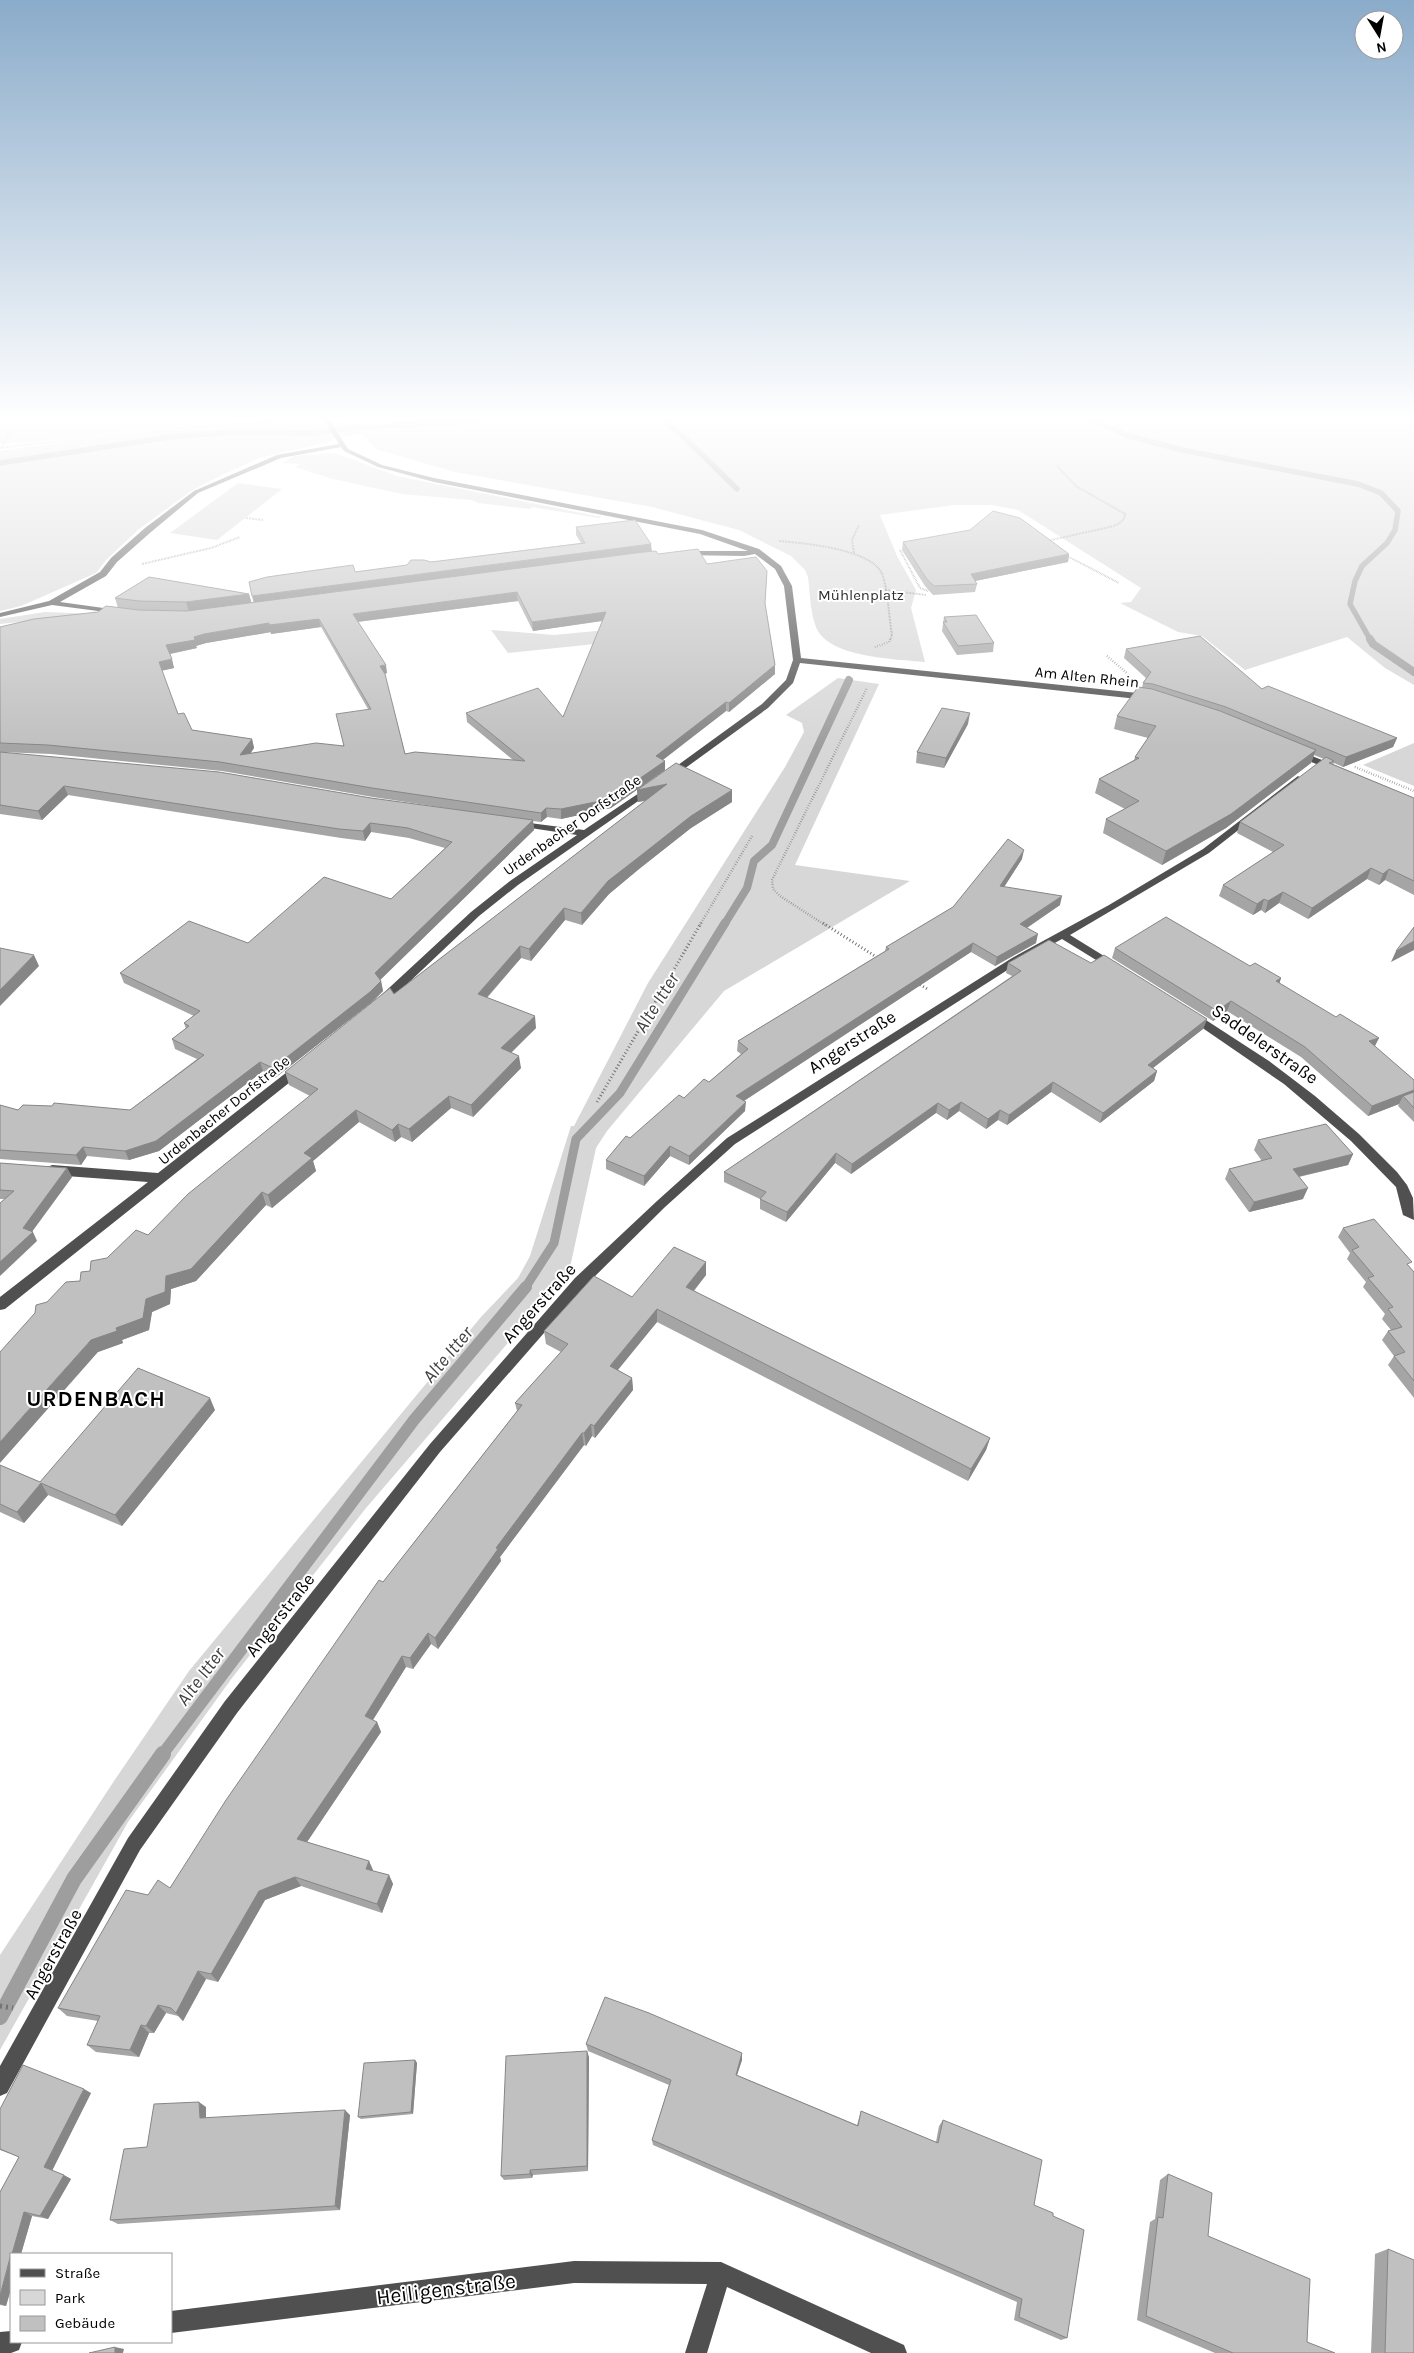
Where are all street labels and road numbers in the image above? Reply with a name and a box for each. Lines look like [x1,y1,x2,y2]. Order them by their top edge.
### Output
street label: Am Alten Rhein [1034,663,1140,691]
street label: Urdenbacher Dorfstraße [500,771,644,879]
street label: Saddelerstraße [1207,999,1323,1089]
street label: Angerstraße [804,1006,900,1078]
street label: Urdenbacher Dorfstraße [155,1051,293,1169]
street label: Angerstraße [497,1258,581,1348]
street label: Angerstraße [241,1569,319,1661]
street label: Angerstraße [19,1905,87,2003]
street label: Heiligenstraße [375,2269,517,2309]

